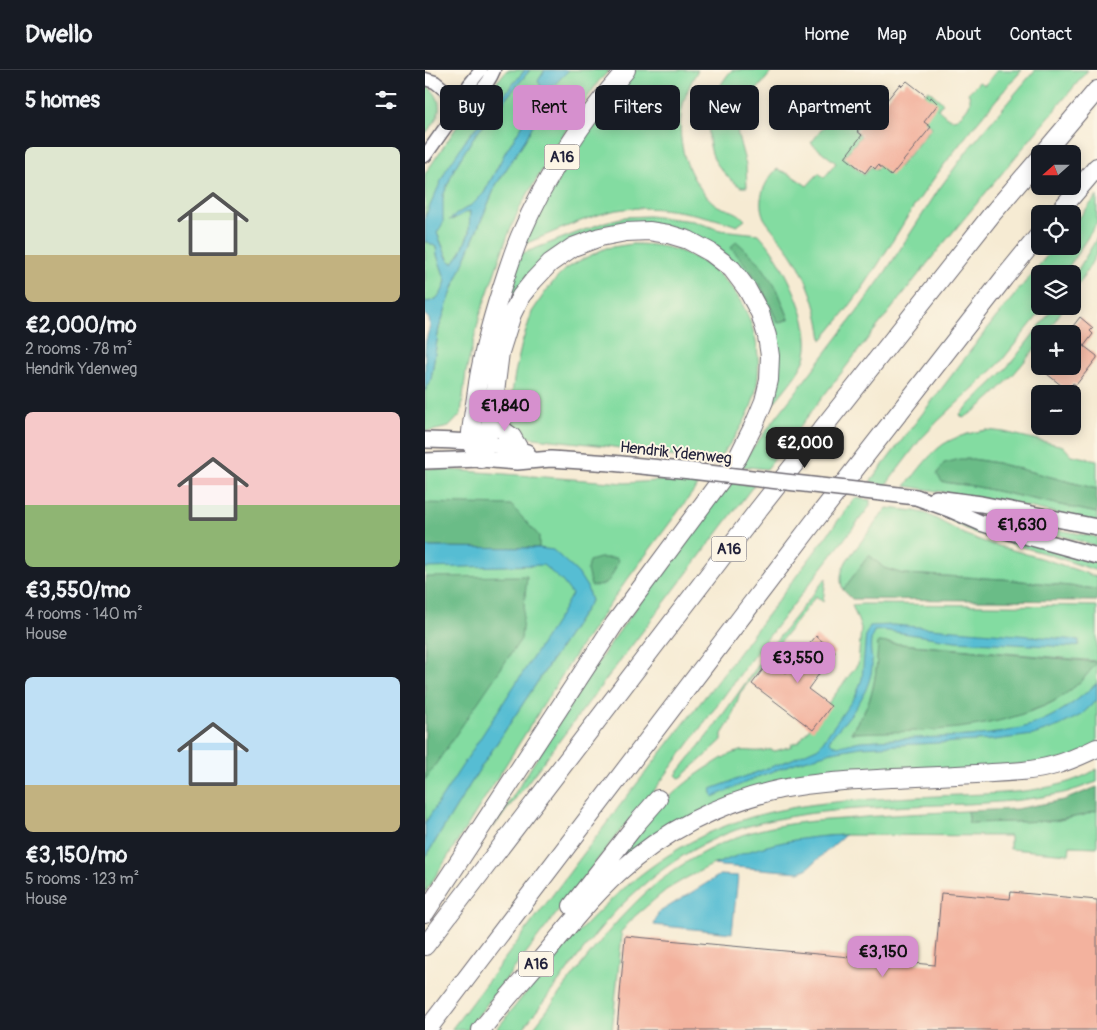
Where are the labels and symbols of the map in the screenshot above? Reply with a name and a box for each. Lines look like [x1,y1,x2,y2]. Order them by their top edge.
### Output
road number: A16 [545,144,579,170]
north arrow [1031,145,1081,195]
pin: €1,840 [464,390,546,432]
pin: €2,000 [764,426,846,469]
street label: Hendrik Ydenweg [619,437,733,469]
pin: €1,630 [981,508,1063,551]
road number: A16 [711,536,747,562]
pin: €3,550 [757,642,839,684]
pin: €3,150 [842,936,924,978]
road number: A16 [519,952,553,976]

